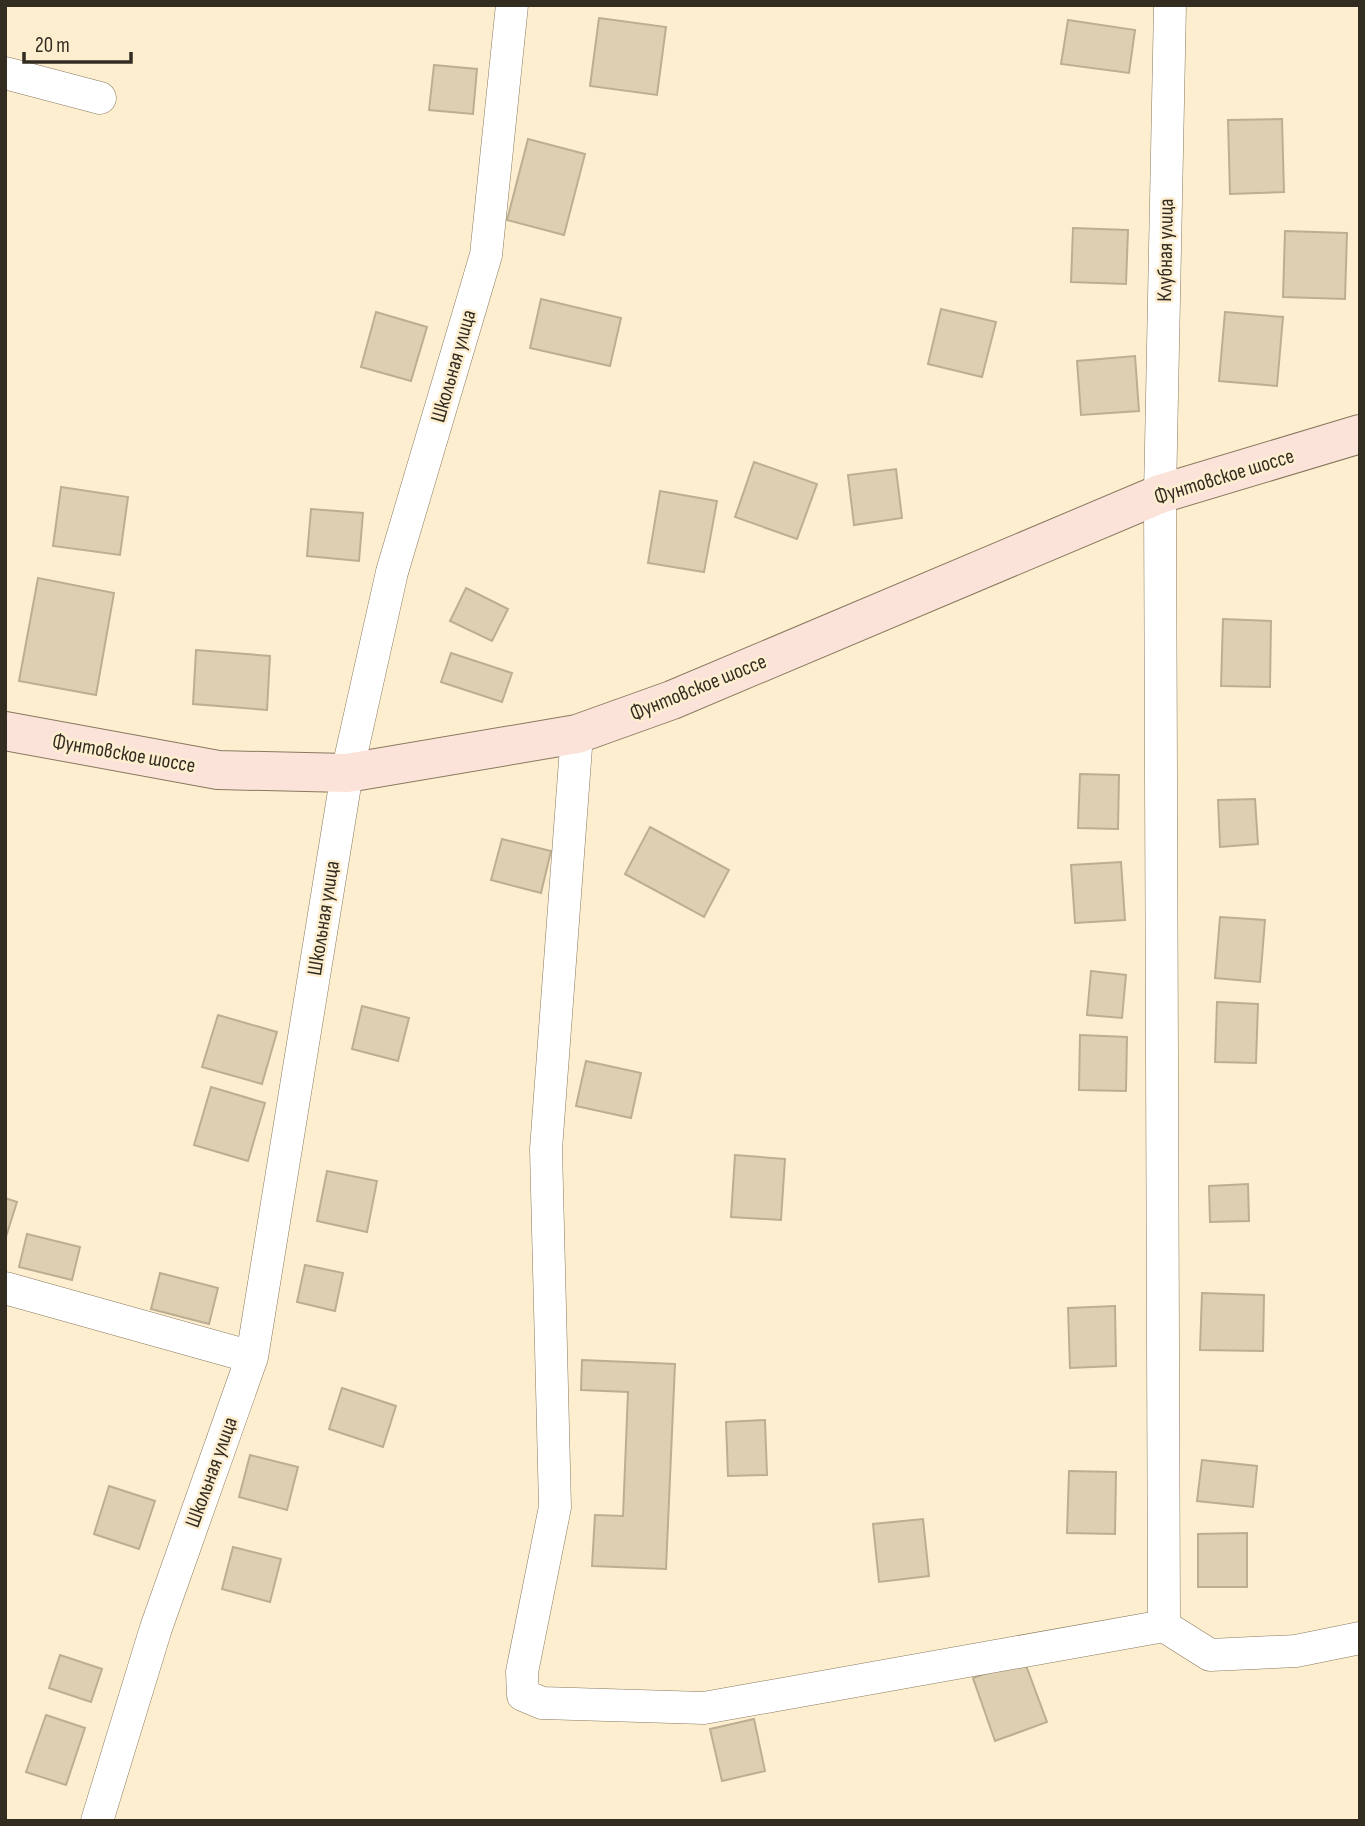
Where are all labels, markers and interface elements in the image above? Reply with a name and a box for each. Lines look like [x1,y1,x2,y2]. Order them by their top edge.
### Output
scale bar [24,21,131,65]
text: 20 m [35,33,70,58]
street label: Клубная улица [1152,198,1179,302]
street label: Школьная улица [426,307,481,425]
street label: Фунтовское шоссе [1151,443,1297,510]
street label: Фунтовское шоссе [626,649,770,726]
street label: Фунтовское шоссе [50,729,197,778]
street label: Школьная улица [302,859,345,977]
street label: Школьная улица [180,1414,243,1531]

